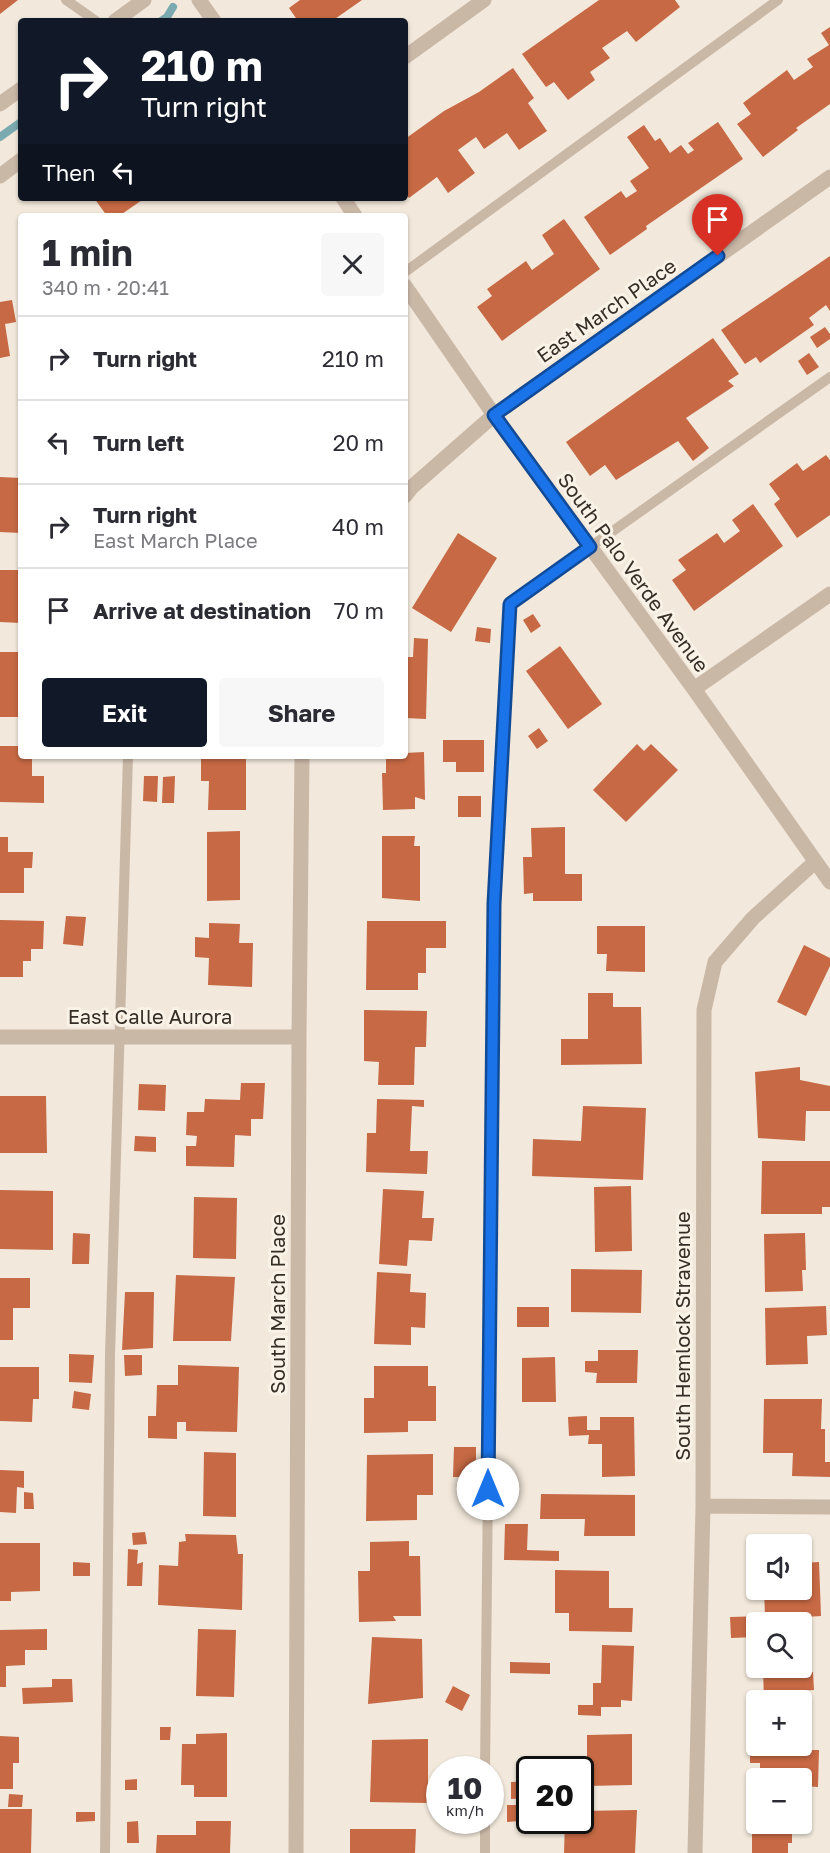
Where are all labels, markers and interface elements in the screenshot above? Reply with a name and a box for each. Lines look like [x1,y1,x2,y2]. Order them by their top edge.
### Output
text: 210 m [141,40,263,90]
icon: right [42,42,120,120]
text: Turn right [141,91,267,123]
icon: left [107,156,140,189]
text: Then [42,159,95,186]
pin [692,194,743,256]
icon: arrive [701,203,734,236]
text: 1 min [42,231,133,274]
button: close [321,233,384,296]
street label: East March Place [532,253,680,367]
text: 340 m · 20:41 [42,275,169,299]
icon: right [42,342,75,375]
text: Turn right [93,345,197,372]
text: 210 m [322,345,384,372]
icon: left [42,426,75,459]
text: Turn left [93,429,184,456]
text: 20 m [333,429,384,456]
street label: South Palo Verde Avenue [554,468,714,676]
text: Turn right [93,501,197,528]
icon: right [42,510,75,543]
text: 40 m [332,513,384,540]
text: East March Place [93,528,258,552]
icon: arrive [42,594,75,627]
text: Arrive at destination [93,597,311,624]
text: 70 m [334,597,384,624]
button: Exit [42,678,207,747]
button: Share [219,678,384,747]
street label: East Calle Aurora [68,1004,232,1028]
street label: South Hemlock Stravenue [670,1211,694,1461]
street label: South March Place [265,1214,289,1394]
position arrow [456,1457,520,1521]
map controls [746,1534,812,1834]
button: sound [746,1534,812,1600]
button: search [746,1612,812,1678]
button: + [746,1690,812,1756]
speed limit sign: 20 [516,1756,594,1834]
button: − [746,1768,812,1834]
text: 10 [448,1770,482,1806]
text: km/h [446,1801,484,1819]

